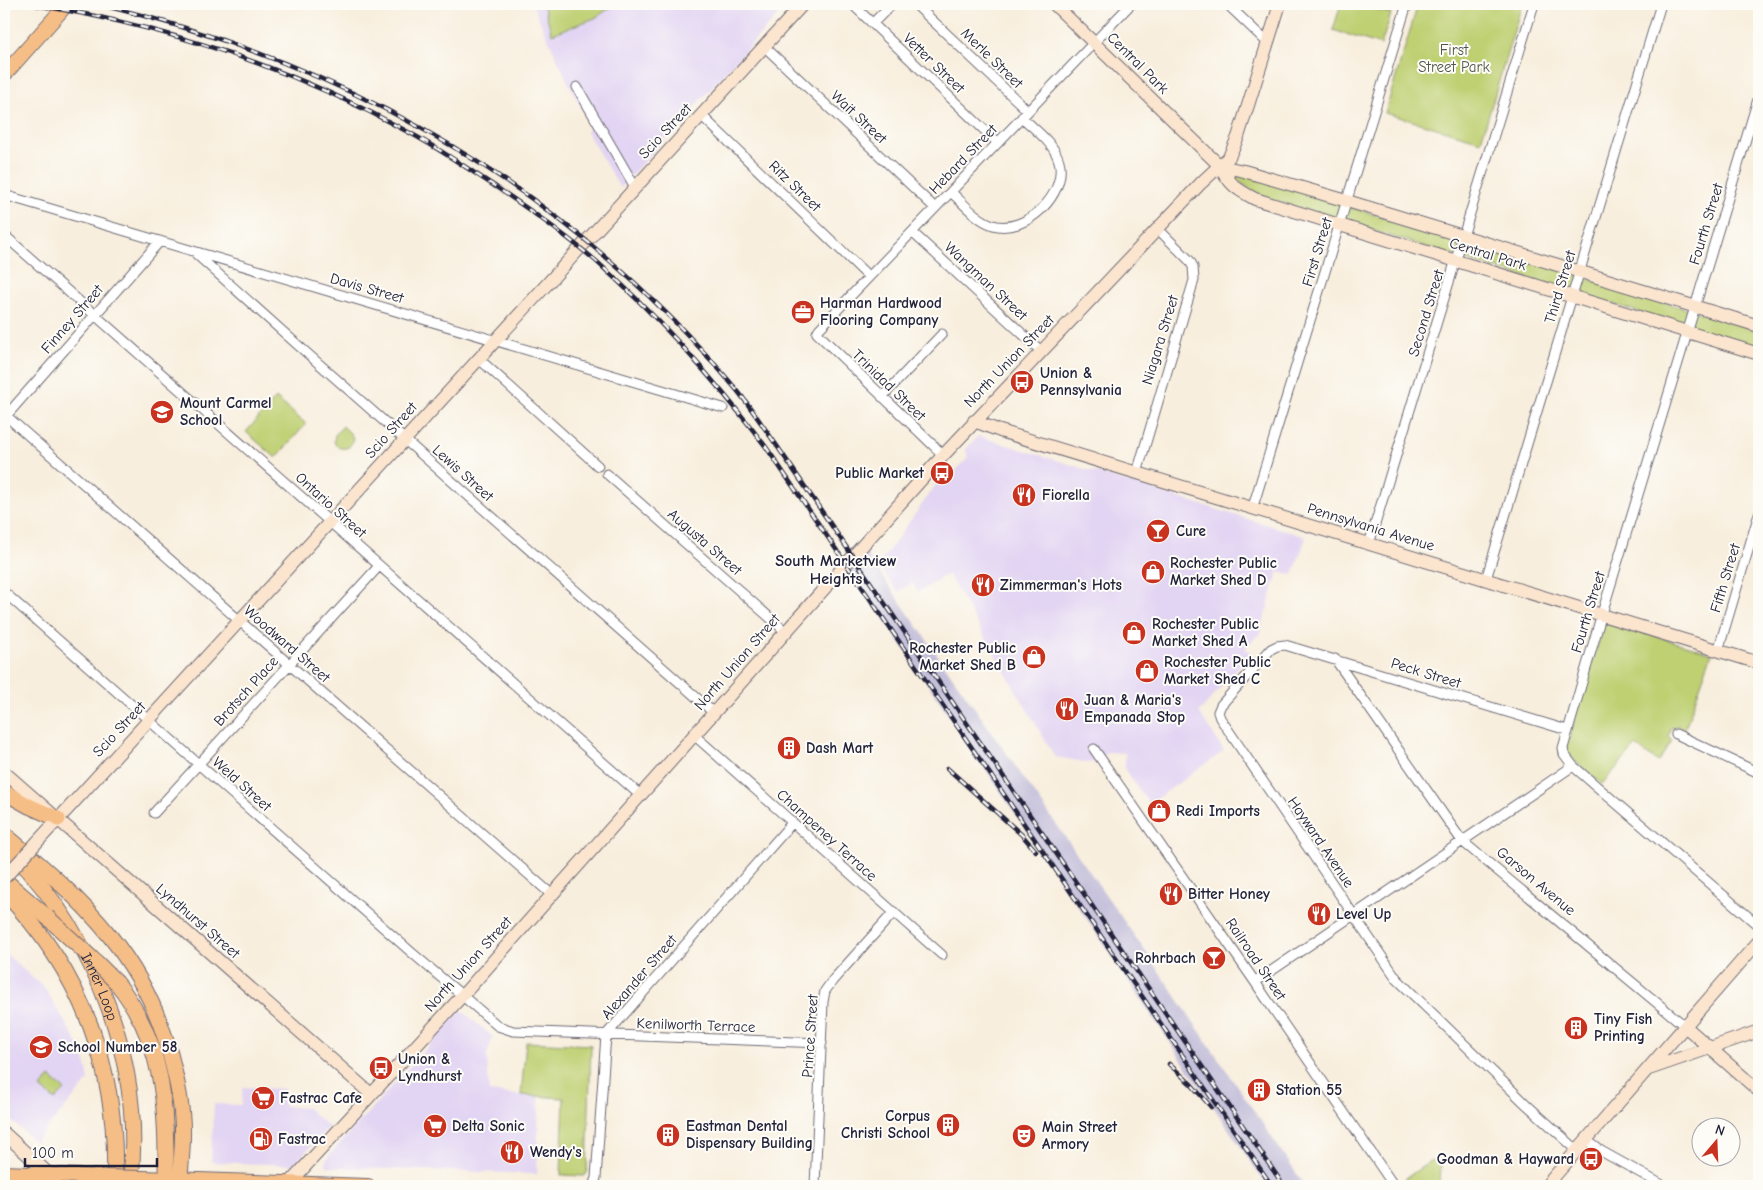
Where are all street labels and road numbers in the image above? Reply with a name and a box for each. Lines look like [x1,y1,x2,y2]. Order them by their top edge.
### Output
street label: Merle Street [957,24,1027,93]
street label: Central Park [1103,28,1173,98]
street label: Vetter Street [899,29,969,97]
street label: Wait Street [827,87,891,148]
street label: Scio Street [635,99,696,163]
street label: Hebard Street [925,120,1001,198]
street label: Ritz Street [765,157,825,216]
street label: Fourth Street [1685,180,1727,267]
street label: First Street [1298,215,1336,289]
street label: Central Park [1447,234,1529,274]
street label: Wangman Street [941,238,1032,325]
street label: Third Street [1540,248,1580,326]
street label: Second Street [1404,267,1448,359]
street label: Davis Street [328,269,407,307]
street label: Finney Street [37,280,107,357]
street label: Niagara Street [1138,292,1182,387]
street label: North Union Street [960,310,1058,411]
street label: Trinidad Street [849,345,930,425]
street label: Scio Street [361,398,421,462]
street label: Lewis Street [429,441,498,506]
street label: Ontario Street [292,468,371,542]
street label: Pennsylvania Avenue [1305,499,1437,555]
street label: Augusta Street [664,505,746,580]
street label: Fifth Street [1706,541,1744,615]
street label: Fourth Street [1567,568,1609,655]
street label: Woodward Street [240,602,334,687]
street label: North Union Street [690,610,784,714]
street label: Brotsch Place [210,652,282,730]
street label: Peck Street [1389,654,1464,692]
street label: Scio Street [89,697,150,761]
street label: Weld Street [209,753,276,816]
street label: Champeney Terrace [773,785,881,885]
street label: Hayward Avenue [1284,793,1358,891]
street label: Garson Avenue [1493,843,1580,920]
street label: Lyndhurst Street [152,880,244,963]
street label: North Union Street [421,912,516,1015]
street label: Railroad Street [1222,915,1290,1004]
street label: Alexander Street [597,930,681,1023]
street label: Inner Loop [77,950,122,1023]
street label: Prince Street [798,993,822,1078]
street label: Kenilworth Terrace [636,1014,756,1036]

